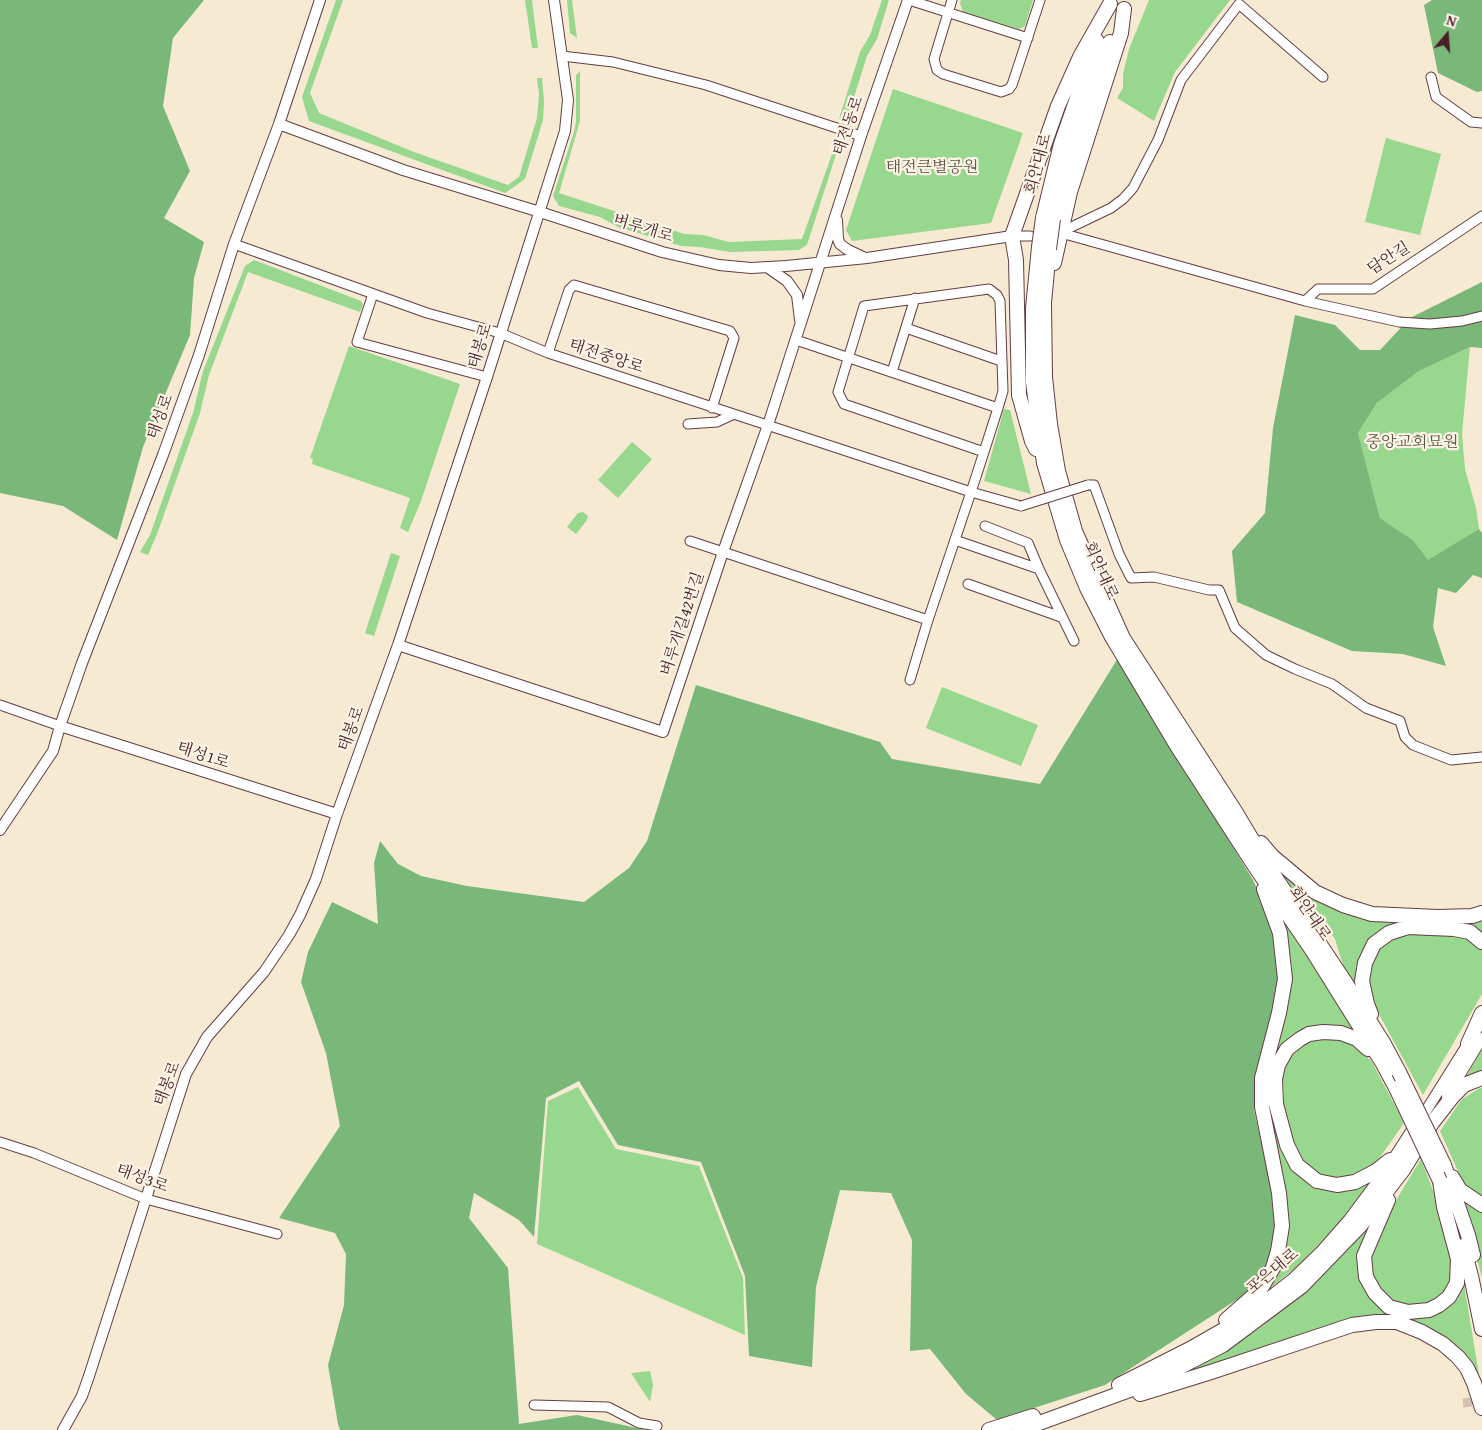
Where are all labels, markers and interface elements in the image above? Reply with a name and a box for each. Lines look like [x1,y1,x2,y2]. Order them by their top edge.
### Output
north arrow [1422,10,1472,60]
text: N [1444,10,1459,32]
street label: 태전동로 [830,94,868,158]
street label: 회안대로 [1022,132,1056,196]
park label: 태전큰별공원 [886,158,978,178]
street label: 벼루개로 [611,211,675,247]
street label: 담안길 [1364,239,1414,279]
street label: 태봉로 [465,321,497,371]
street label: 태전중앙로 [566,336,646,378]
street label: 태성로 [144,392,178,442]
park label: 중앙교회묘원 [1366,433,1458,453]
street label: 회안대로 [1079,539,1121,603]
street label: 벼루개길42번길 [657,570,709,678]
street label: 태봉로 [335,704,369,754]
street label: 태성1로 [174,739,232,773]
street label: 회안대로 [1284,883,1334,945]
street label: 태봉로 [151,1059,185,1109]
street label: 태성3로 [113,1161,171,1197]
street label: 포은대로 [1243,1245,1303,1299]

